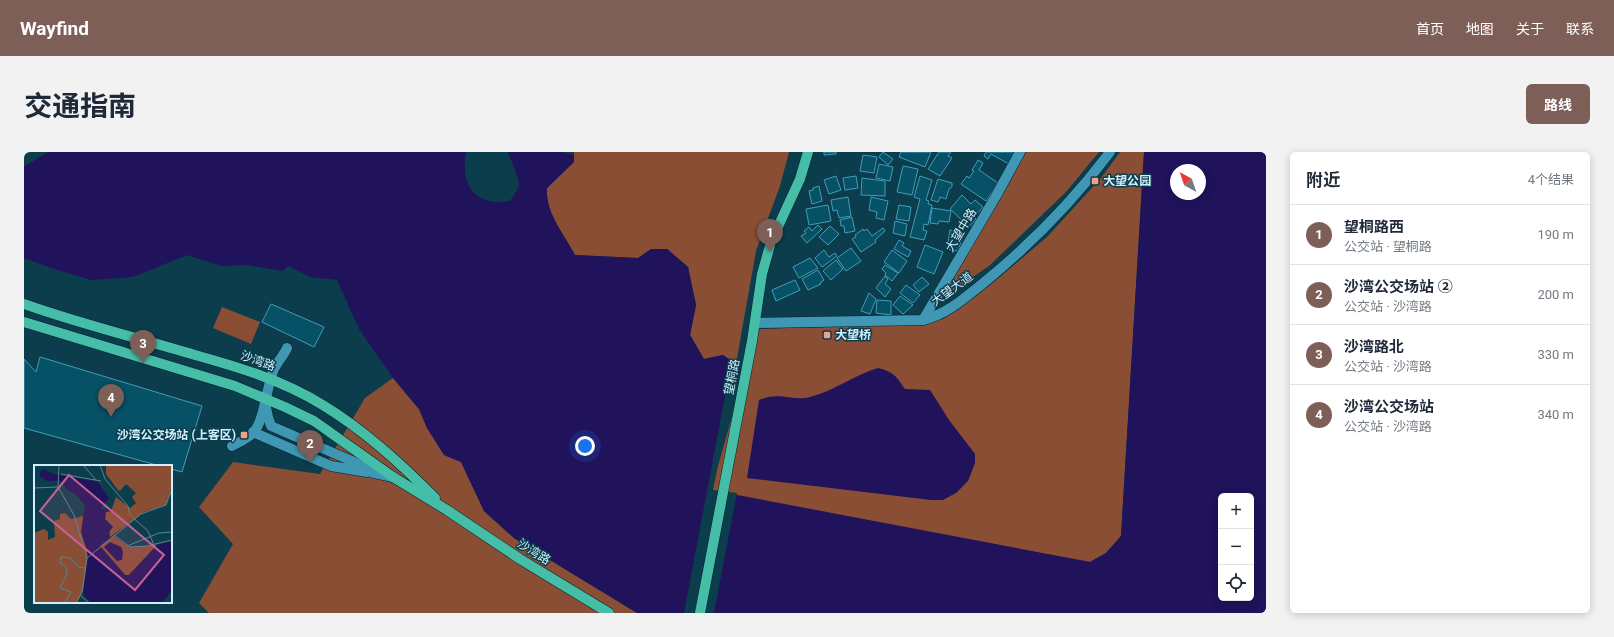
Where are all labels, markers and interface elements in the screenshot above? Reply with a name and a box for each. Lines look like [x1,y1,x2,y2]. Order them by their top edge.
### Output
text: Wayfind [20,17,89,40]
text: 首页 [1416,21,1444,37]
text: 地图 [1466,21,1494,37]
text: 关于 [1516,21,1544,37]
text: 联系 [1566,21,1594,37]
button: 路线 [1526,84,1590,124]
text: 交通指南 [24,90,136,123]
north arrow [1170,164,1206,200]
text: 附近 [1306,170,1340,190]
text: 4个结果 [1528,172,1574,187]
place label: 大望公园 [1103,174,1151,188]
marker: 大望公园 [1090,176,1100,186]
street label: 大望中路 [943,206,979,254]
text: 望桐路西 [1344,218,1404,236]
pin: 1 [757,219,783,252]
text: 1 [1315,227,1323,242]
text: 190 m [1537,227,1574,242]
text: 公交站 · 望桐路 [1344,239,1432,254]
street label: 大望大道 [928,269,976,309]
text: 沙湾公交场站 ② [1344,278,1453,296]
text: 2 [1315,287,1323,302]
text: 200 m [1537,287,1574,302]
text: 公交站 · 沙湾路 [1344,299,1432,314]
place label: 大望桥 [835,328,871,342]
pin: 3 [130,330,156,363]
marker: 大望桥 [822,330,832,340]
text: 沙湾路北 [1344,338,1404,356]
text: 3 [1315,347,1323,362]
text: 330 m [1537,347,1574,362]
street label: 沙湾路 [239,348,277,374]
street label: 望桐路 [722,358,742,396]
text: 公交站 · 沙湾路 [1344,359,1432,374]
pin: 4 [98,384,124,417]
text: 沙湾公交场站 [1344,398,1434,416]
text: 4 [1315,407,1323,422]
text: 340 m [1537,407,1574,422]
text: 公交站 · 沙湾路 [1344,419,1432,434]
place label: 沙湾公交场站 (上客区) [117,428,236,442]
marker: 沙湾公交场站 (上客区) [239,430,249,440]
pin: 2 [297,430,323,463]
your location [575,436,595,456]
inset map [34,465,172,603]
map controls [1218,493,1254,601]
button: + [1218,493,1254,529]
button: − [1218,529,1254,565]
street label: 沙湾路 [515,537,553,567]
button: locate [1218,565,1254,601]

